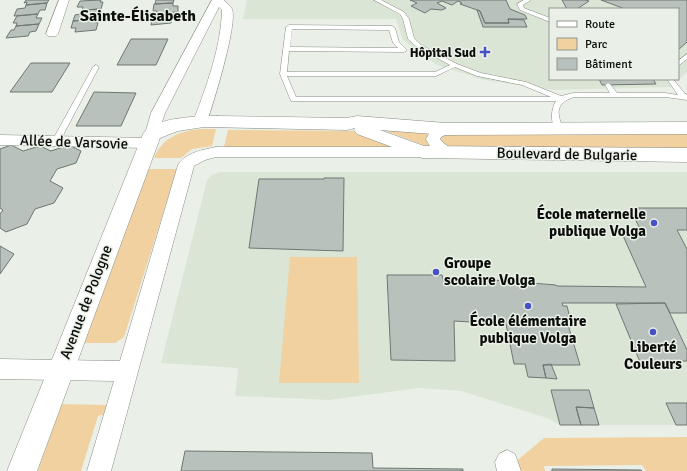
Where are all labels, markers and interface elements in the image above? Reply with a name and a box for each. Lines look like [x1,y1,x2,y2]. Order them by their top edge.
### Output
district label: Sainte-Élisabeth [80,6,196,26]
legend [549,8,679,80]
text: Route [585,17,615,32]
text: Parc [585,37,608,52]
place label: Hôpital Sud [410,45,476,61]
marker: Hôpital Sud [479,46,491,58]
text: Bâtiment [585,57,632,72]
street label: Allée de Varsovie [20,131,128,153]
street label: Boulevard de Bulgarie [496,144,638,164]
place label: École maternelle publique Volga [537,204,646,240]
marker: École maternelle publique Volga [649,218,659,228]
street label: Avenue de Pologne [56,243,116,361]
place label: Groupe scolaire Volga [444,254,536,289]
marker: Groupe scolaire Volga [431,267,441,277]
marker: École élémentaire publique Volga [523,301,533,311]
place label: École élémentaire publique Volga [470,311,586,347]
marker: Liberté Couleurs [648,327,658,337]
place label: Liberté Couleurs [624,338,682,373]

